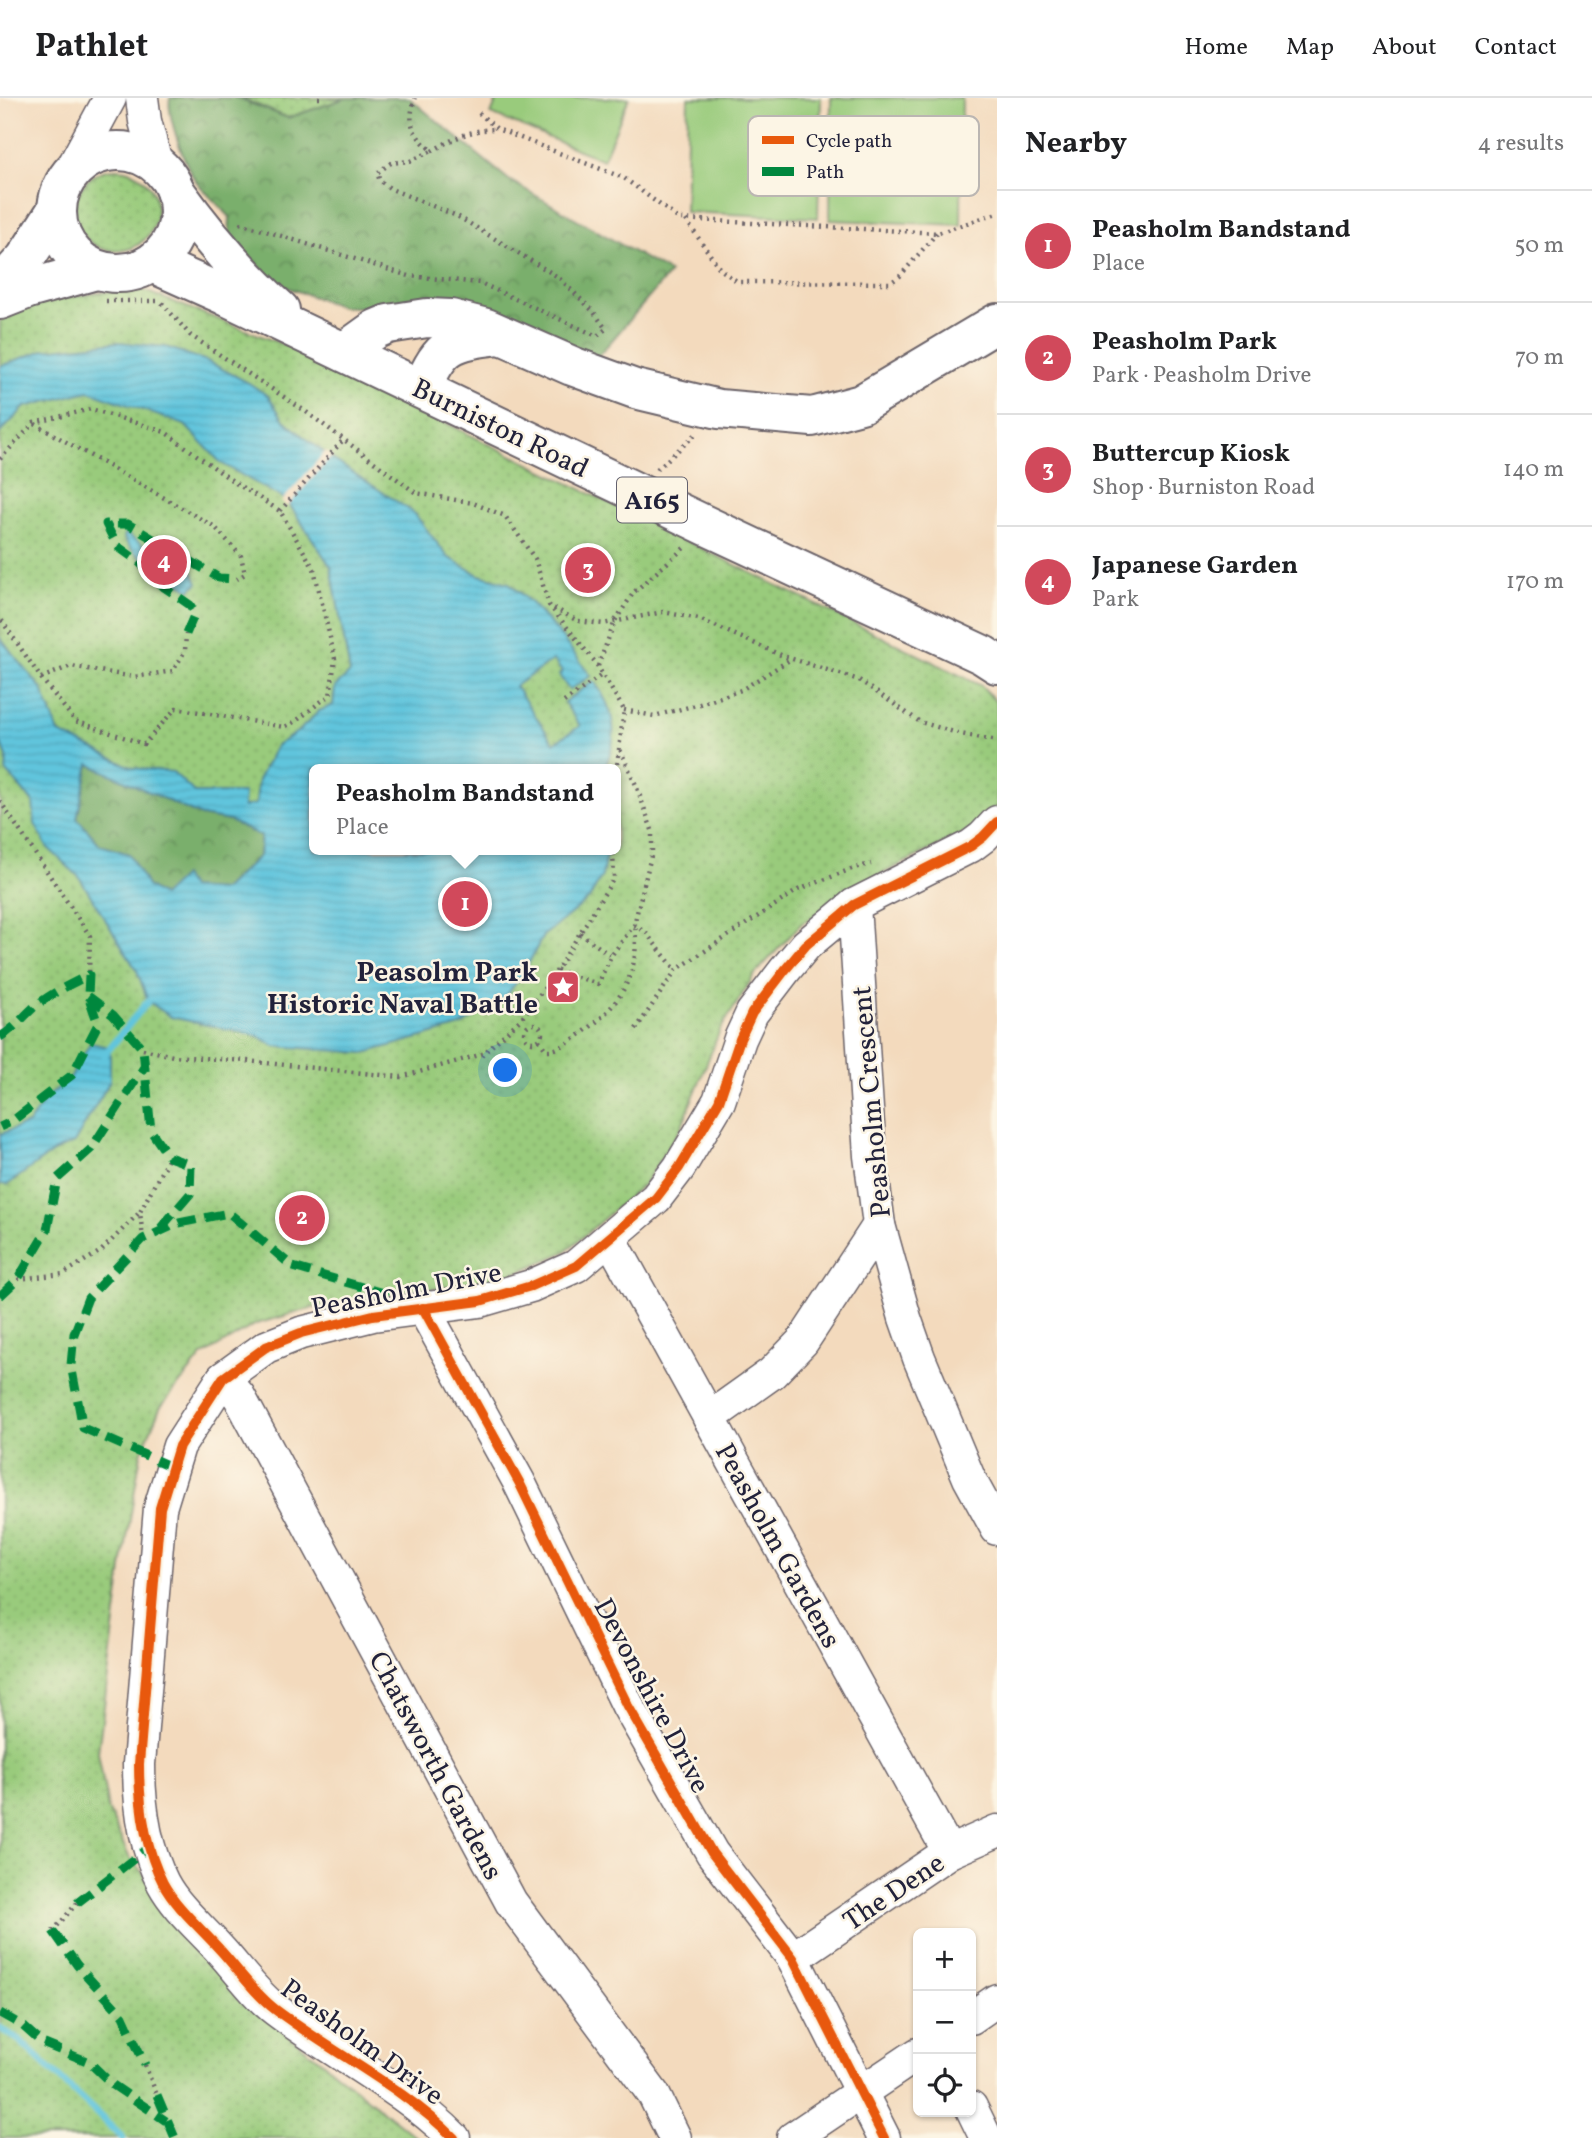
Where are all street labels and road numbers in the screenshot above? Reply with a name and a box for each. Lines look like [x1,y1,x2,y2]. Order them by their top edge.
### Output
street label: Burniston Road [405,370,595,489]
road number: A165 [617,478,687,522]
street label: Peasholm Crescent [843,984,902,1219]
street label: Peasholm Drive [308,1254,505,1329]
street label: Peasholm Gardens [704,1437,849,1656]
street label: Devonshire Drive [583,1592,719,1801]
street label: Chatsworth Gardens [358,1645,512,1887]
street label: The Dene [836,1845,953,1941]
street label: Peasholm Drive [272,1970,451,2116]

